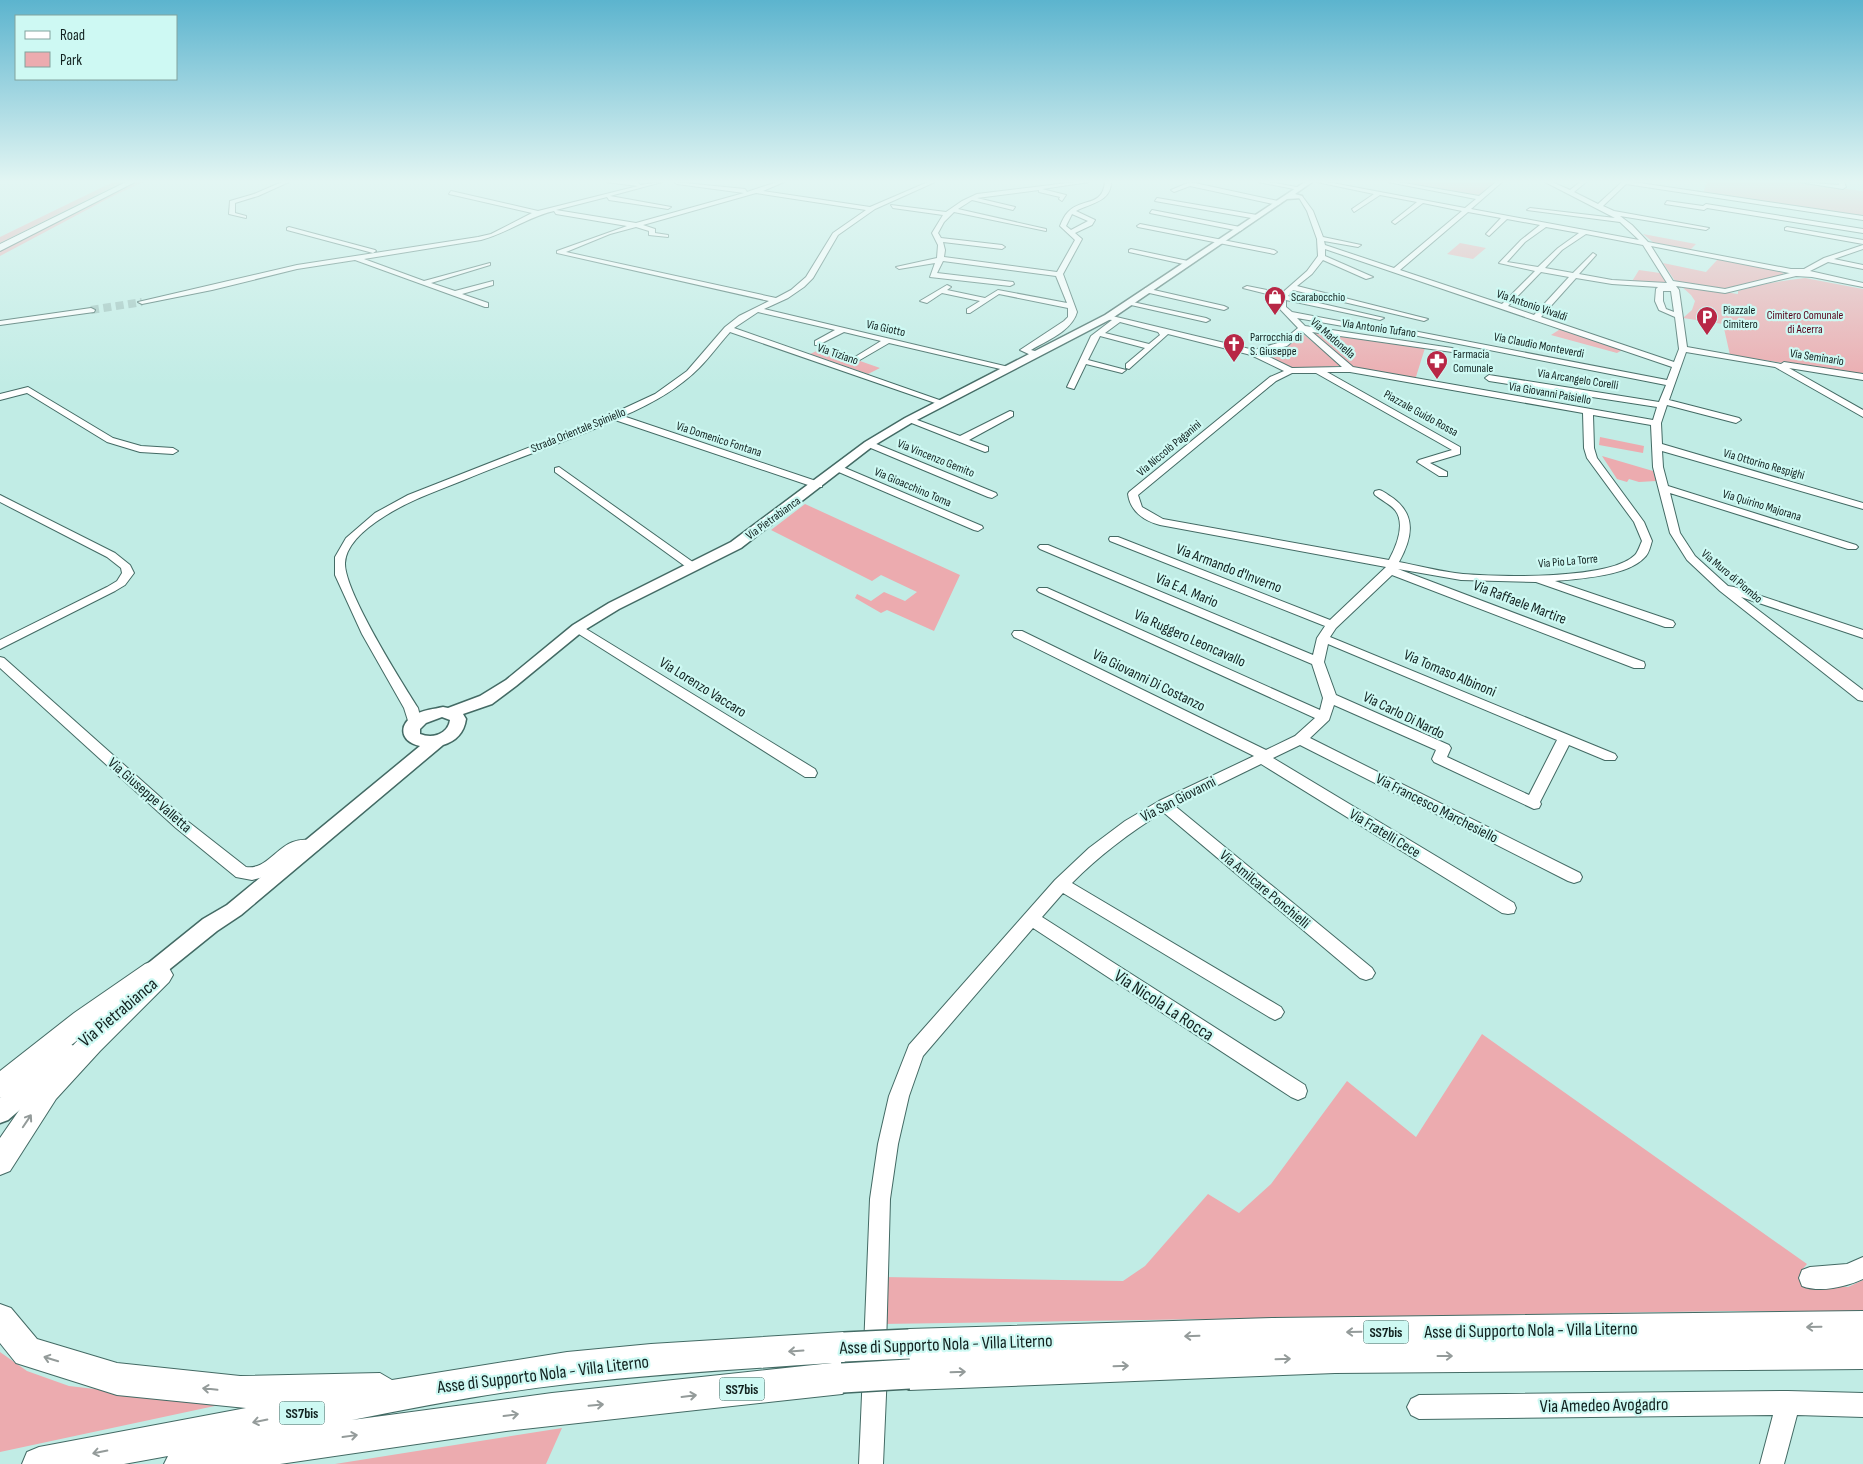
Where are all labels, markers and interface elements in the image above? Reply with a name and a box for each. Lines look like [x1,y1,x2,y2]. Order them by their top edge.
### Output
legend [15,15,178,80]
text: Road [60,26,85,45]
text: Park [60,51,82,70]
shop icon: Scarabocchio [1263,285,1287,316]
street label: Via Antonio Vivaldi [1495,286,1569,325]
place label: Scarabocchio [1291,290,1345,305]
place label: Piazzale Cimitero [1723,303,1758,332]
parking icon: Piazzale Cimitero [1695,305,1719,336]
park label: Cimitero Comunale di Acerra [1767,308,1844,337]
street label: Via Madonella [1307,315,1359,362]
street label: Via Antonio Tufano [1341,316,1417,341]
street label: Via Giotto [865,317,907,340]
street label: Via Claudio Monteverdi [1493,329,1585,362]
place label: Parrocchia di S. Giuseppe [1250,330,1302,359]
church icon: Parrocchia di S. Giuseppe [1222,332,1246,363]
street label: Via Tiziano [815,340,860,368]
street label: Via Seminario [1789,346,1845,369]
place label: Farmacia Comunale [1453,347,1493,376]
pharmacy icon: Farmacia Comunale [1425,349,1449,380]
street label: Via Arcangelo Corelli [1536,366,1619,393]
street label: Via Giovanni Paisiello [1508,379,1592,408]
street label: Piazzale Guido Rossa [1381,387,1461,440]
street label: Strada Orientale Spiniello [529,405,628,456]
street label: Via Niccolò Paganini [1134,417,1205,480]
street label: Via Domenico Fontana [674,419,764,460]
street label: Via Vincenzo Gemito [895,436,977,481]
street label: Via Ottorino Respighi [1721,446,1806,483]
street label: Via Gioacchino Toma [872,464,954,511]
street label: Via Quirino Majorana [1721,486,1803,525]
street label: Via Pietrabianca [743,493,804,543]
street label: Via Armando d'Inverno [1173,540,1285,597]
street label: Via Muro di Piombo [1698,546,1765,606]
street label: Via Pio La Torre [1538,551,1599,572]
street label: Via E.A. Mario [1152,569,1221,612]
street label: Via Raffaele Martire [1471,576,1569,629]
street label: Via Ruggero Leoncavallo [1131,605,1249,672]
street label: Via Giovanni Di Costanzo [1089,645,1208,716]
street label: Via Tomaso Albinoni [1401,645,1499,702]
street label: Via Lorenzo Vaccaro [656,653,750,722]
street label: Via Carlo Di Nardo [1360,687,1448,743]
street label: Via Giuseppe Valletta [104,754,196,837]
street label: Via Francesco Marchesiello [1372,769,1501,847]
street label: Via San Giovanni [1137,772,1219,827]
street label: Via Fratelli Cece [1346,805,1424,862]
street label: Via Amilcare Ponchielli [1215,846,1314,933]
street label: Via Nicola La Rocca [1110,965,1218,1045]
street label: Via Pietrabianca [75,973,162,1051]
one-way arrow [22,1114,32,1128]
street label: Asse di Supporto Nola - Villa Literno [1423,1318,1638,1343]
road number: SS7bis [1364,1320,1408,1344]
one-way arrow [1807,1322,1823,1332]
one-way arrow [1347,1327,1363,1337]
street label: Asse di Supporto Nola - Villa Literno [838,1330,1053,1359]
one-way arrow [1184,1331,1200,1340]
one-way arrow [788,1346,804,1355]
street label: Asse di Supporto Nola - Villa Literno [435,1351,650,1398]
one-way arrow [1437,1351,1453,1361]
one-way arrow [43,1353,59,1363]
one-way arrow [1274,1354,1291,1364]
one-way arrow [1112,1361,1128,1370]
one-way arrow [950,1368,966,1377]
road number: SS7bis [720,1378,764,1400]
one-way arrow [202,1384,218,1394]
one-way arrow [681,1391,697,1401]
street label: Via Amedeo Avogadro [1540,1394,1668,1417]
one-way arrow [588,1401,604,1410]
road number: SS7bis [280,1402,324,1425]
one-way arrow [503,1410,519,1420]
one-way arrow [252,1417,268,1427]
one-way arrow [342,1431,358,1441]
one-way arrow [93,1448,109,1457]

